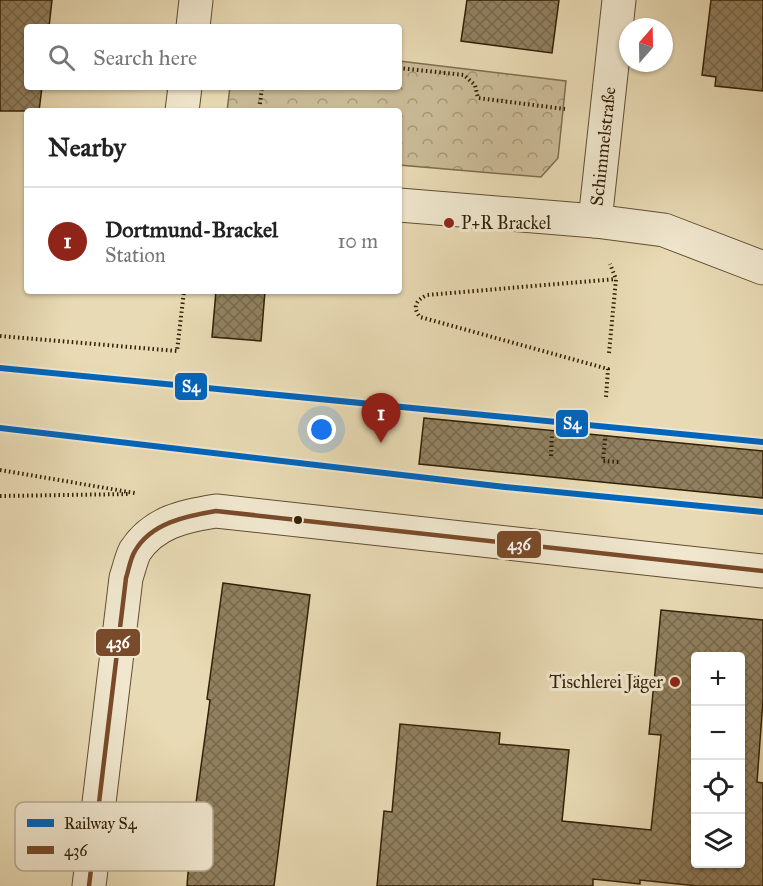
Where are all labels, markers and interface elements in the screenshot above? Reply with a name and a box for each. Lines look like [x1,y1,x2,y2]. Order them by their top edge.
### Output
north arrow [619,18,673,72]
search box [24,24,402,90]
icon: search [45,41,78,74]
text: Search here [93,44,197,71]
street label: Schimmelstraße [586,86,620,207]
text: Nearby [48,131,126,163]
place label: P+R Brackel [461,212,551,234]
text: Dortmund-Brackel [105,216,278,243]
marker: P+R Brackel [442,216,456,230]
text: 1 [64,229,71,253]
text: 10 m [337,229,378,253]
text: Station [105,243,166,267]
line badge: S4 [174,372,208,401]
text: S4 [182,377,201,397]
pin: 1 [362,394,400,443]
line badge: S4 [555,409,589,438]
text: S4 [563,414,582,434]
your location [307,415,336,444]
unlabelled marker [292,514,304,526]
line badge: 436 [496,530,542,559]
text: 436 [507,535,532,555]
line badge: 436 [95,628,141,657]
text: 436 [106,633,131,653]
map controls [691,652,745,868]
button: + [691,652,745,706]
place label: Tischlerei Jäger [549,671,663,694]
marker: Tischlerei Jäger [668,675,682,689]
button: − [691,706,745,760]
button: locate [691,760,745,814]
legend [15,802,213,871]
text: Railway S4 [64,814,138,833]
button: layers [691,814,745,868]
text: 436 [64,841,88,860]

